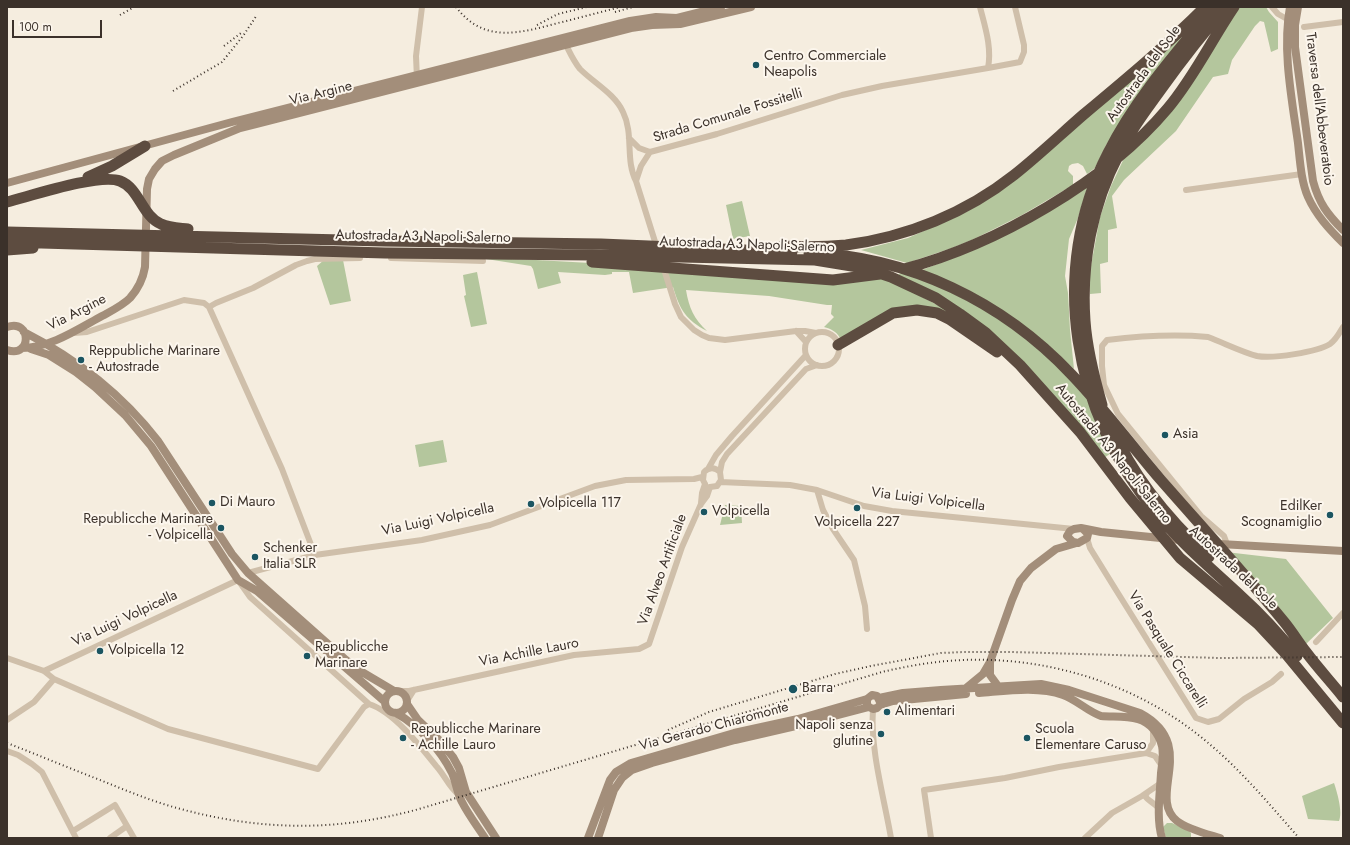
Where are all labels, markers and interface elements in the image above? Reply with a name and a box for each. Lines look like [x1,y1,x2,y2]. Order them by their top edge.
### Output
scale bar [14,12,104,38]
text: 100 m [19,18,52,36]
street label: Autostrada del Sole [1103,22,1185,126]
street label: Traversa dell'Abbeveratoio [1301,32,1337,186]
place label: Centro Commerciale Neapolis [764,49,886,82]
marker: Centro Commerciale Neapolis [751,60,761,70]
street label: Via Argine [288,78,354,110]
street label: Strada Comunale Fossitelli [651,85,805,147]
street label: Autostrada A3 Napoli-Salerno [335,227,511,247]
street label: Autostrada A3 Napoli-Salerno [659,234,835,256]
street label: Via Argine [45,291,109,335]
place label: Reppubliche Marinare - Autostrade [89,344,220,376]
marker: Reppubliche Marinare - Autostrade [76,355,86,365]
street label: Autostrada A3 Napoli-Salerno [1051,381,1175,527]
place label: Asia [1173,427,1198,443]
marker: Asia [1160,430,1170,440]
street label: Via Luigi Volpicella [870,485,986,515]
place label: Di Mauro [220,495,275,511]
place label: Volpicella 117 [539,496,621,512]
marker: Di Mauro [207,498,217,508]
marker: Volpicella 117 [526,499,536,509]
place label: EdilKer Scognamiglio [1241,499,1322,532]
street label: Via Luigi Volpicella [380,500,496,540]
marker: Volpicella 227 [852,503,862,513]
place label: Volpicella [712,504,770,520]
marker: Volpicella [699,507,709,517]
marker: EdilKer Scognamiglio [1325,510,1335,520]
place label: Republicche Marinare - Volpicella [83,512,213,544]
street label: Via Alveo Artificiale [635,512,691,628]
place label: Volpicella 227 [814,515,900,531]
marker: Republicche Marinare - Volpicella [216,523,226,533]
street label: Autostrada del Sole [1185,523,1281,613]
place label: Schenker Italia SLR [263,541,317,574]
marker: Schenker Italia SLR [250,552,260,562]
street label: Via Luigi Volpicella [70,587,180,651]
street label: Via Pasquale Ciccarelli [1124,588,1210,712]
street label: Via Achille Lauro [478,635,580,671]
place label: Republicche Marinare [315,640,388,672]
place label: Volpicella 12 [108,643,184,659]
marker: Volpicella 12 [95,646,105,656]
marker: Republicche Marinare [302,651,312,661]
place label: Barra [802,681,833,697]
marker: Barra [787,683,799,695]
street label: Via Gerardo Chiaromonte [637,699,791,755]
place label: Alimentari [895,704,955,720]
marker: Alimentari [882,707,892,717]
place label: Napoli senza glutine [795,718,873,750]
place label: Republicche Marinare - Achille Lauro [411,722,541,754]
place label: Scuola Elementare Caruso [1035,722,1146,754]
marker: Napoli senza glutine [876,729,886,739]
marker: Republicche Marinare - Achille Lauro [398,733,408,743]
marker: Scuola Elementare Caruso [1022,733,1032,743]

